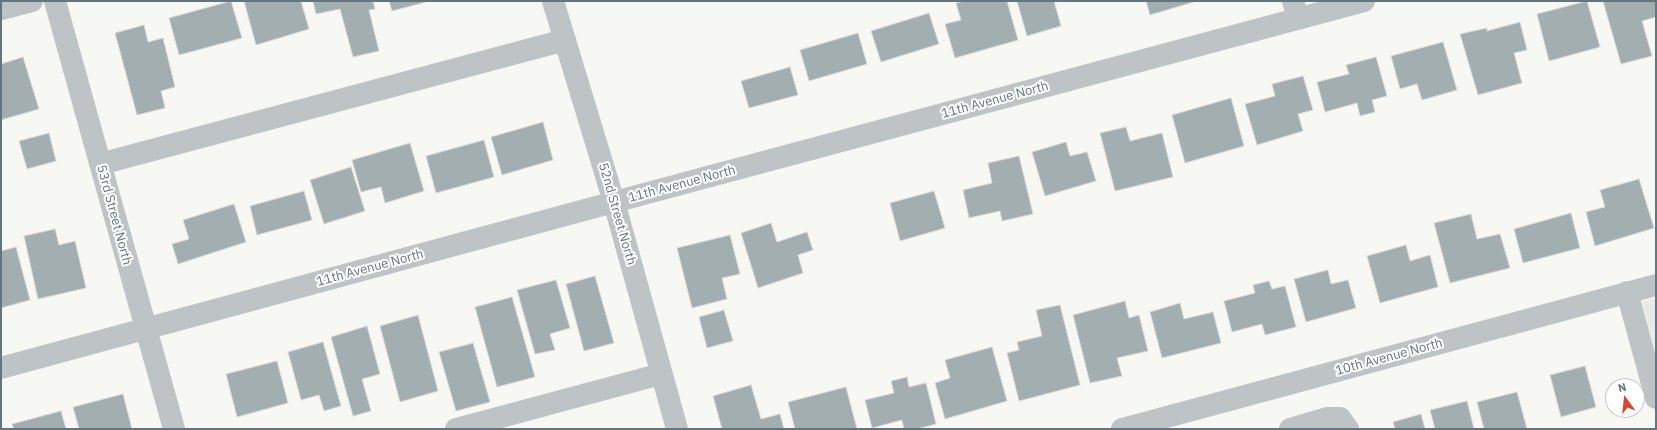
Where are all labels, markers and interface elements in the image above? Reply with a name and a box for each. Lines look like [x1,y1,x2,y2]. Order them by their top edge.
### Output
street label: 11th Avenue North [940,78,1050,122]
street label: 52nd Street North [595,161,639,267]
street label: 11th Avenue North [627,162,737,206]
street label: 53rd Street North [93,163,135,267]
street label: 11th Avenue North [315,246,425,290]
street label: 10th Avenue North [1334,335,1444,379]
north arrow [1605,378,1645,418]
text: N [1616,380,1628,395]

